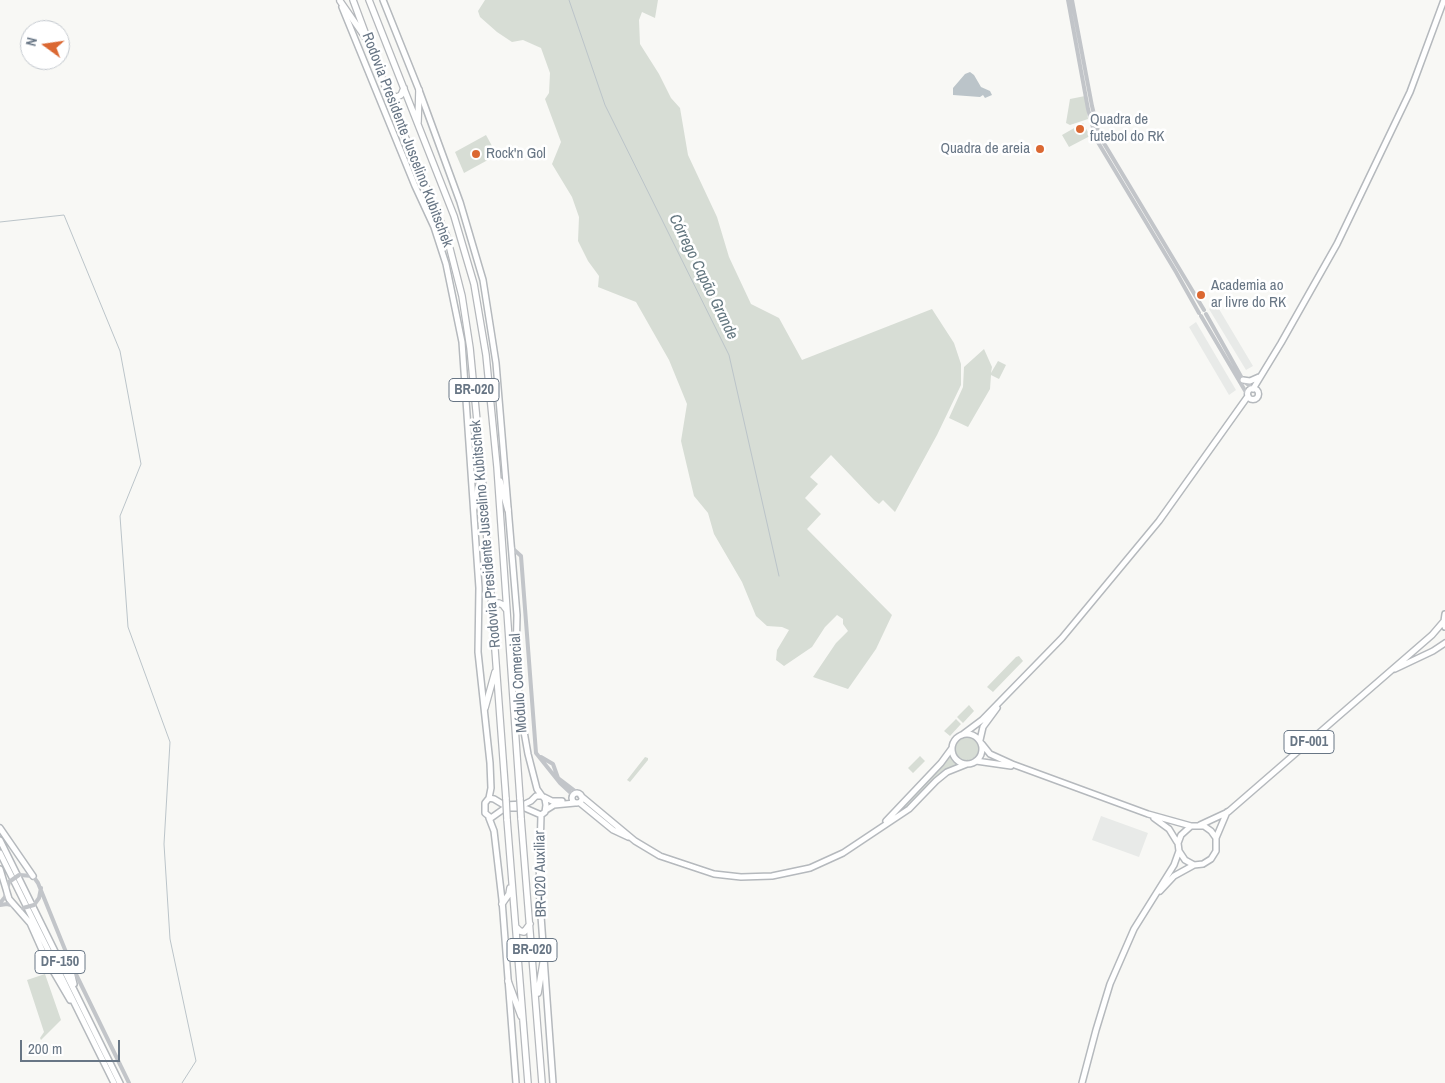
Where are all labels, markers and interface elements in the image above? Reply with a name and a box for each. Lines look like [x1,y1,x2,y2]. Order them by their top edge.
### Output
north arrow [20,20,70,70]
street label: Rodovia Presidente Juscelino Kubitschek [358,30,456,250]
text: N [22,35,41,48]
place label: Quadra de futebol do RK [1090,111,1165,146]
marker: Quadra de futebol do RK [1074,123,1086,135]
place label: Quadra de areia [940,140,1030,158]
marker: Quadra de areia [1034,143,1046,155]
place label: Rock'n Gol [486,145,546,163]
marker: Rock'n Gol [470,148,482,160]
water label: Córrego Capão Grande [664,211,742,343]
place label: Academia ao ar livre do RK [1211,277,1286,312]
marker: Academia ao ar livre do RK [1195,289,1207,301]
road number: BR-020 [449,378,499,402]
street label: Rodovia Presidente Juscelino Kubitschek [467,419,505,649]
street label: Módulo Comercial [507,633,531,733]
road number: DF-001 [1284,730,1334,754]
street label: BR-020 Auxiliar [531,830,551,918]
road number: BR-020 [507,938,557,962]
road number: DF-150 [35,950,85,974]
scale bar [22,1030,122,1062]
text: 200 m [28,1038,62,1059]

